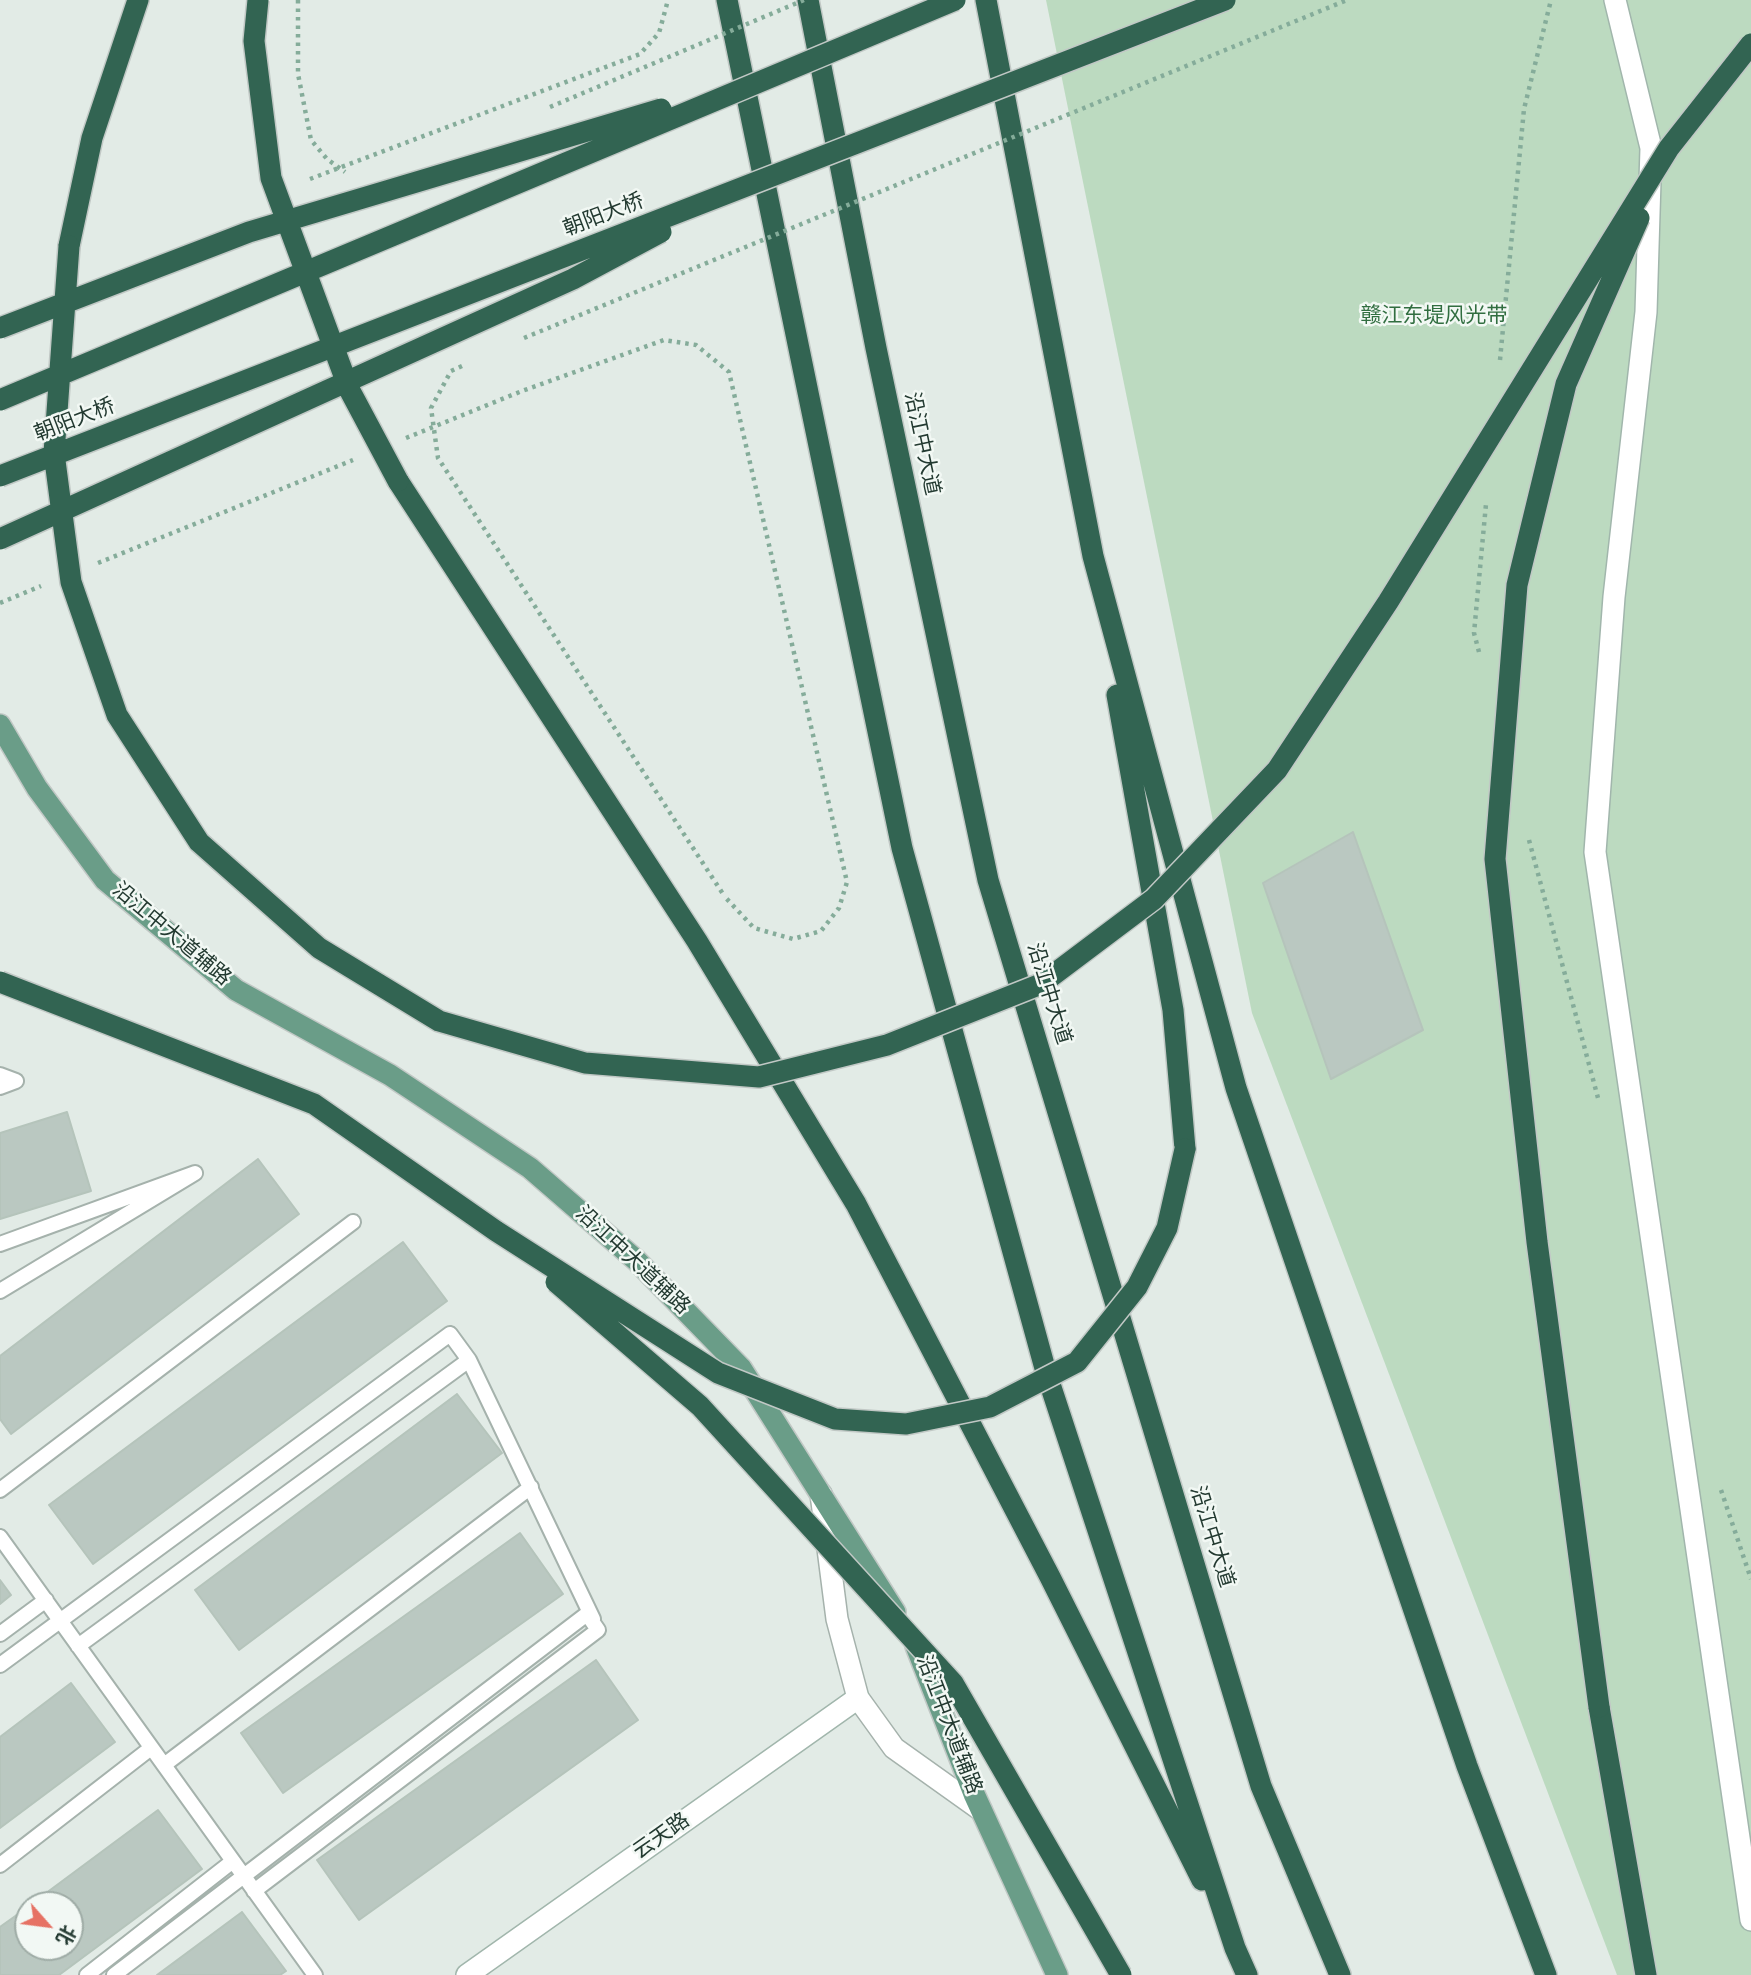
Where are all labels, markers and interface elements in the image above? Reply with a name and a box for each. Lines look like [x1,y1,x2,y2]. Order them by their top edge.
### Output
street label: 朝阳大桥 [560,189,648,243]
park label: 赣江东堤风光带 [1361,304,1507,330]
street label: 沿江中大道 [898,390,944,498]
street label: 朝阳大桥 [31,394,119,448]
street label: 沿江中大道辅路 [107,878,235,992]
street label: 沿江中大道 [1021,940,1075,1048]
street label: 沿江中大道辅路 [570,1202,694,1320]
street label: 沿江中大道 [1184,1483,1238,1591]
street label: 沿江中大道辅路 [910,1652,986,1798]
street label: 云天路 [629,1809,695,1865]
north arrow [14,1891,84,1961]
text: 北 [50,1920,83,1950]

